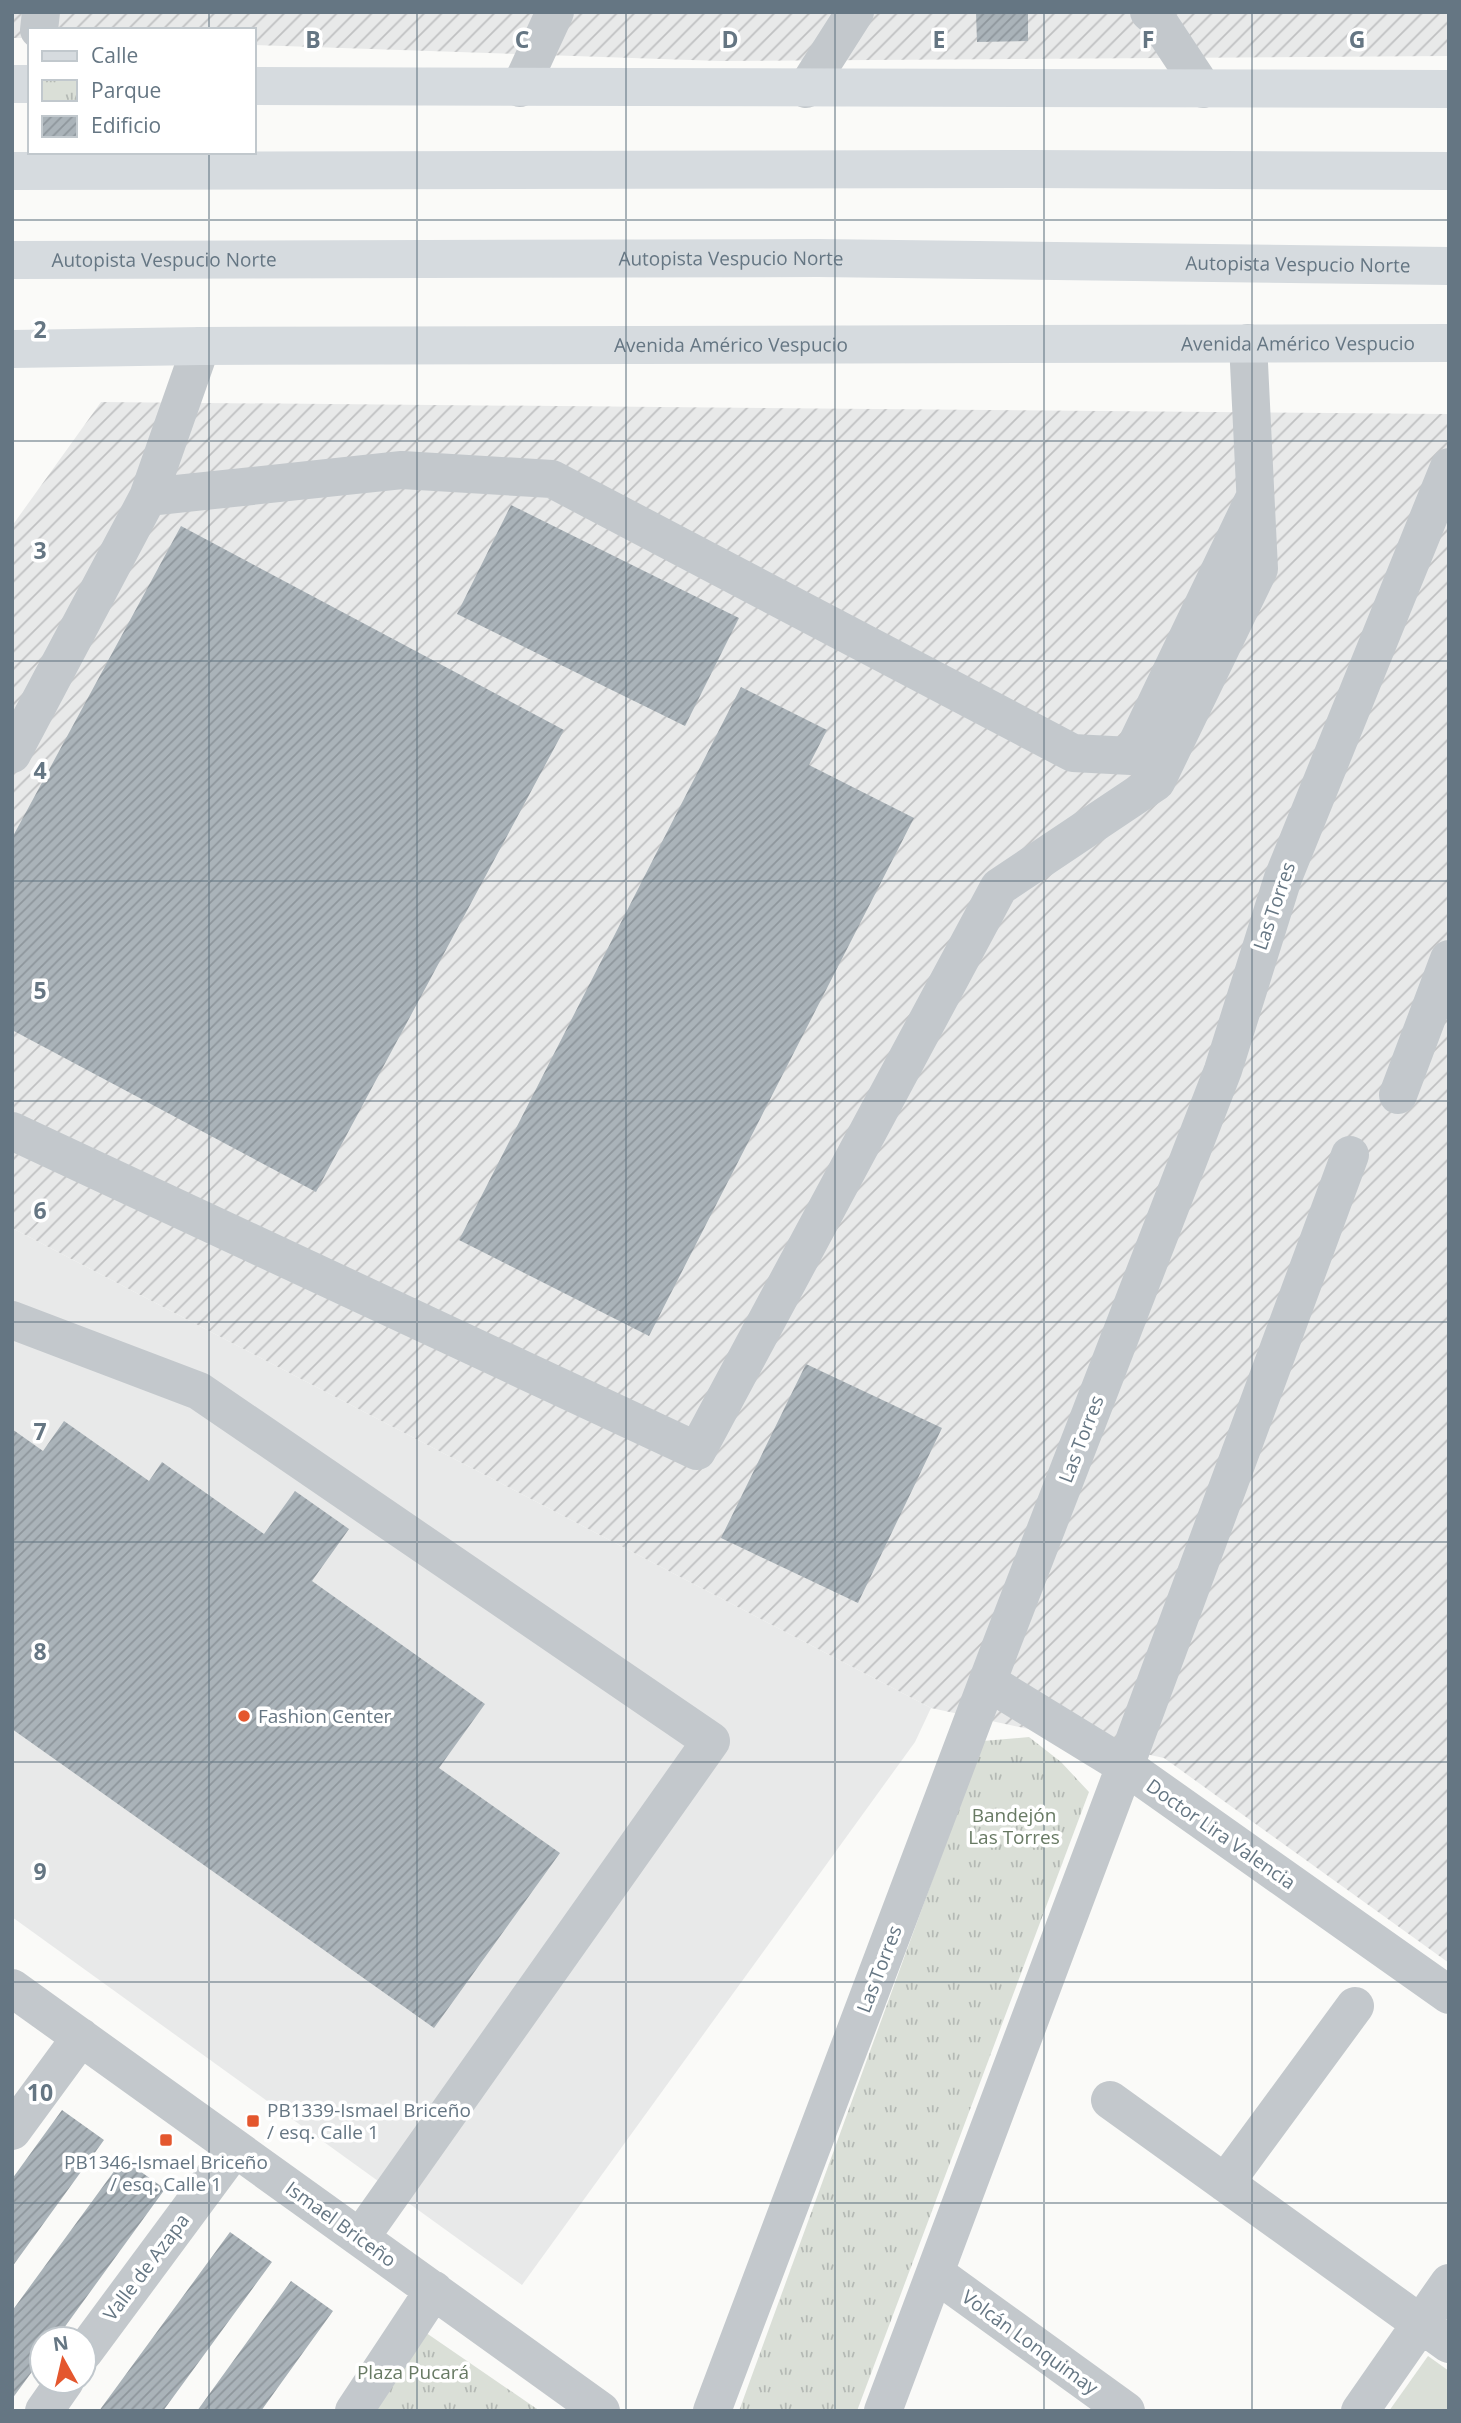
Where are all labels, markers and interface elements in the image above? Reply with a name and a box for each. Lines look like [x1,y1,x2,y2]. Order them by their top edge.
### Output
text: B [305,23,321,55]
text: C [515,23,529,55]
text: D [721,23,739,55]
text: E [933,23,945,55]
text: F [1142,23,1154,55]
text: G [1349,23,1365,55]
legend [28,28,256,154]
text: Calle [91,41,138,69]
text: Parque [91,76,161,104]
text: Edificio [91,111,161,139]
street label: Autopista Vespucio Norte [618,245,844,271]
street label: Autopista Vespucio Norte [51,246,277,273]
street label: Autopista Vespucio Norte [1185,250,1411,279]
text: 2 [33,313,47,345]
street label: Avenida Américo Vespucio [1181,330,1415,357]
street label: Avenida Américo Vespucio [614,331,848,358]
text: 3 [33,534,47,566]
text: 4 [33,754,47,786]
street label: Las Torres [1247,858,1301,954]
text: 5 [33,974,47,1006]
text: 6 [33,1194,47,1226]
street label: Las Torres [1052,1392,1110,1486]
text: 7 [33,1415,47,1447]
text: 8 [33,1635,47,1667]
place label: Fashion Center [258,1703,392,1729]
marker: Fashion Center [236,1708,252,1724]
street label: Doctor Lira Valencia [1141,1773,1301,1895]
park label: Bandejón Las Torres [968,1802,1060,1850]
text: 9 [33,1855,47,1887]
street label: Las Torres [850,1922,908,2016]
text: 10 [27,2076,53,2108]
place label: PB1339-Ismael Briceño / esq. Calle 1 [267,2097,471,2145]
marker: PB1339-Ismael Briceño / esq. Calle 1 [245,2113,261,2129]
marker: PB1346-Ismael Briceño / esq. Calle 1 [158,2132,174,2148]
place label: PB1346-Ismael Briceño / esq. Calle 1 [64,2149,268,2197]
street label: Ismael Briceño [281,2175,401,2273]
street label: Valle de Azapa [97,2208,195,2326]
street label: Volcán Lonquimay [957,2284,1104,2401]
north arrow [28,2325,98,2395]
text: N [51,2329,70,2357]
park label: Plaza Pucará [357,2359,469,2385]

